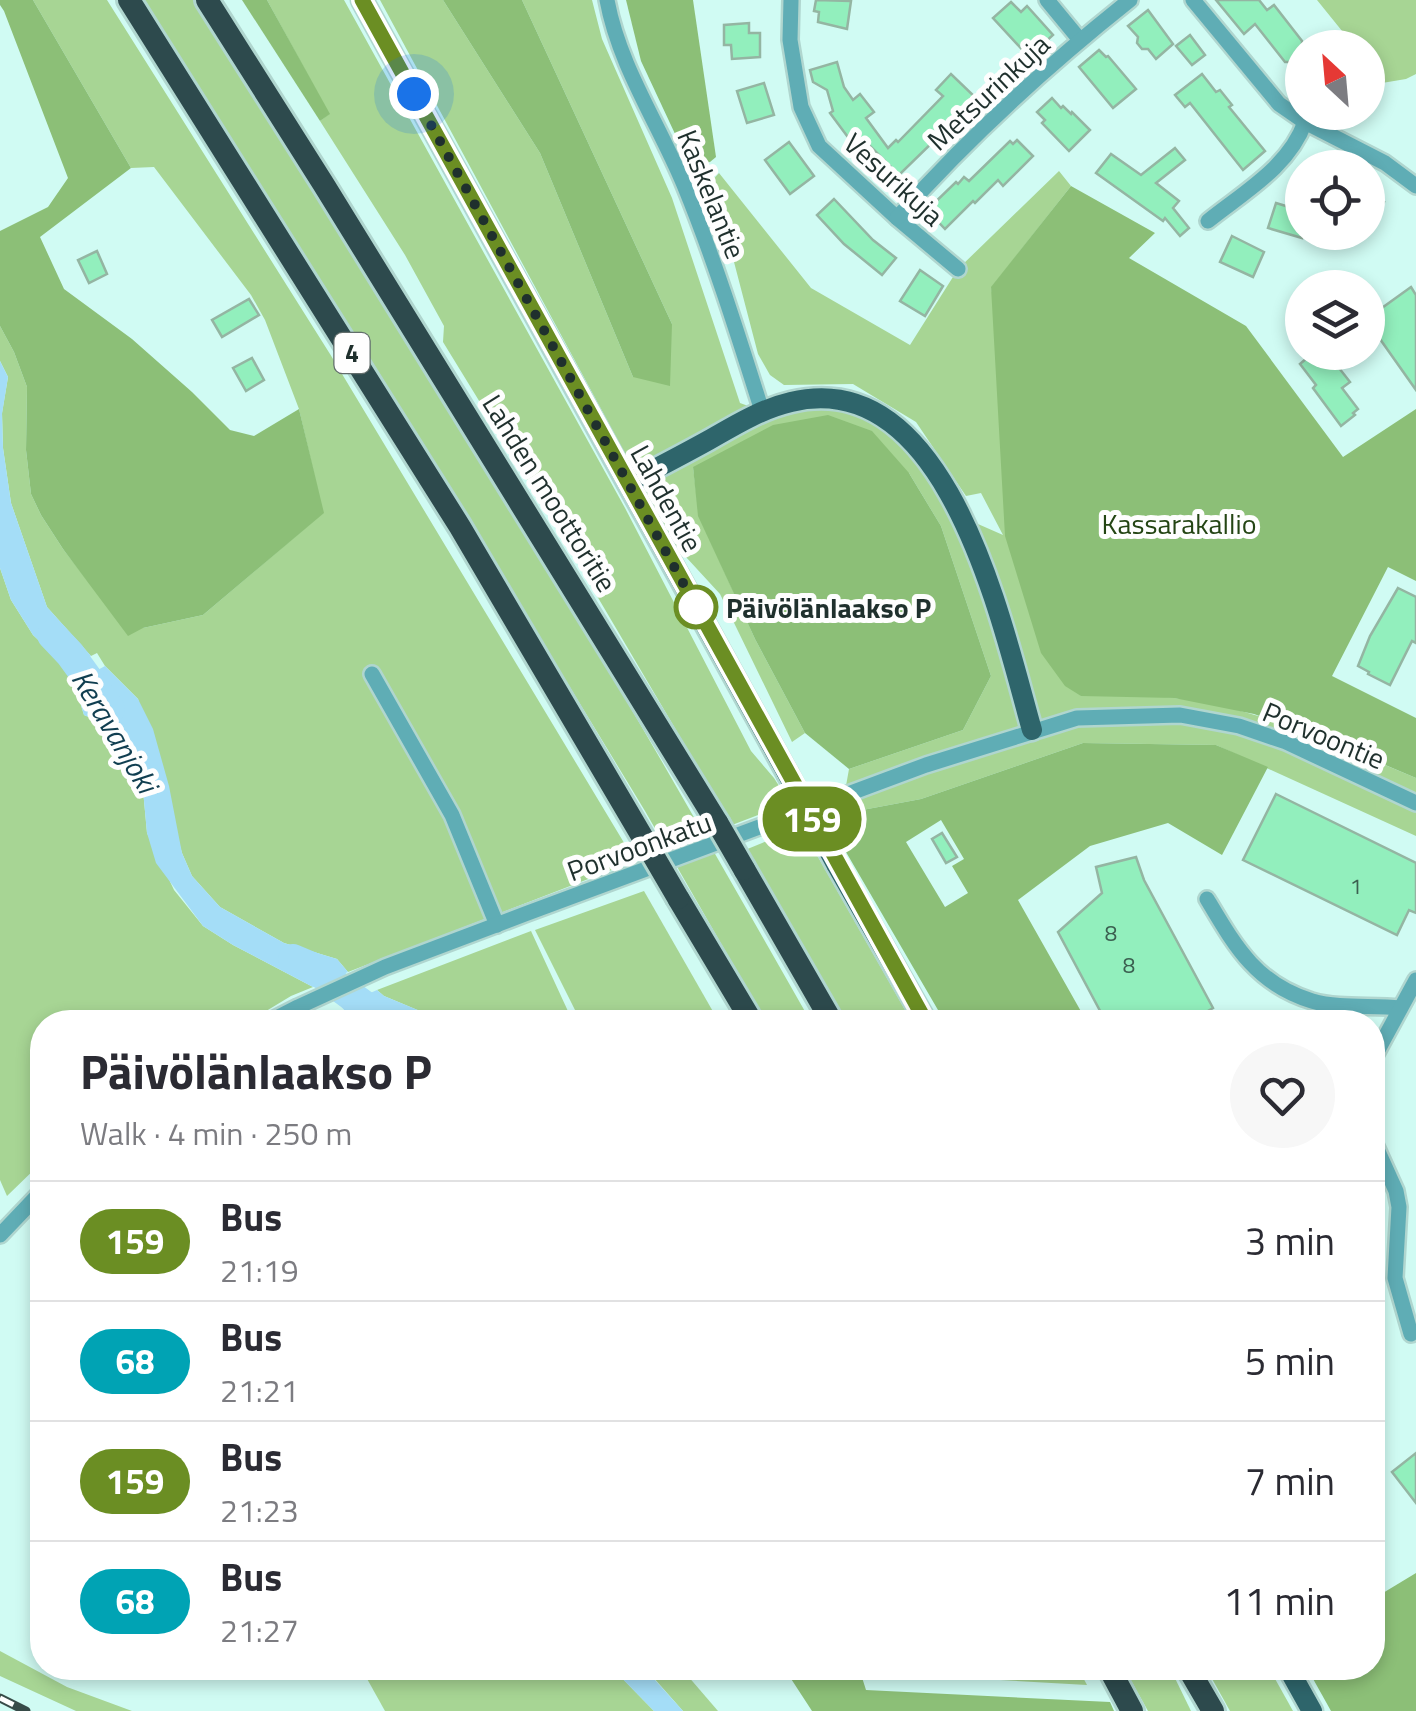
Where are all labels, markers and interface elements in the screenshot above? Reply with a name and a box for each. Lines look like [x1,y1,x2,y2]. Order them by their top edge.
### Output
street label: Metsurinkuja [917,24,1059,160]
north arrow [1285,30,1385,130]
map controls [1285,30,1385,370]
your location [389,69,439,119]
street label: Vesurikuja [834,122,954,236]
street label: Kaskelantie [667,123,757,265]
button: locate [1285,150,1385,250]
button: layers [1285,270,1385,370]
road number: 4 [334,333,370,373]
street label: Lahden moottoritie [472,386,628,600]
street label: Lahdentie [620,437,714,559]
park label: Kassarakallio [1102,502,1256,545]
marker: Päivölänlaakso P [675,586,717,628]
place label: Päivölänlaakso P [726,586,931,629]
water label: Keravanjoki [60,661,172,805]
street label: Porvoontie [1256,690,1392,780]
line badge: 159 [754,786,870,852]
text: 159 [783,792,841,846]
street label: Porvoonkatu [561,800,717,892]
house number: 1 [1350,869,1362,903]
house number: 8 [1105,916,1117,950]
house number: 8 [1123,948,1135,982]
text: Päivölänlaakso P [80,1035,432,1108]
button: heart [1230,1043,1335,1148]
text: Walk · 4 min · 250 m [80,1109,352,1157]
text: Bus [220,1188,282,1246]
text: 3 min [1245,1212,1335,1270]
text: 159 [106,1214,164,1268]
text: 21:19 [220,1246,299,1294]
text: Bus [220,1308,282,1366]
text: 5 min [1245,1332,1335,1390]
text: 68 [115,1334,155,1388]
text: 21:21 [220,1366,299,1414]
text: Bus [220,1428,282,1486]
text: 7 min [1245,1452,1335,1510]
text: 159 [106,1454,164,1508]
text: 21:23 [220,1486,299,1534]
text: Bus [220,1548,282,1606]
text: 11 min [1224,1572,1335,1630]
text: 68 [115,1574,155,1628]
text: 21:27 [220,1606,299,1654]

